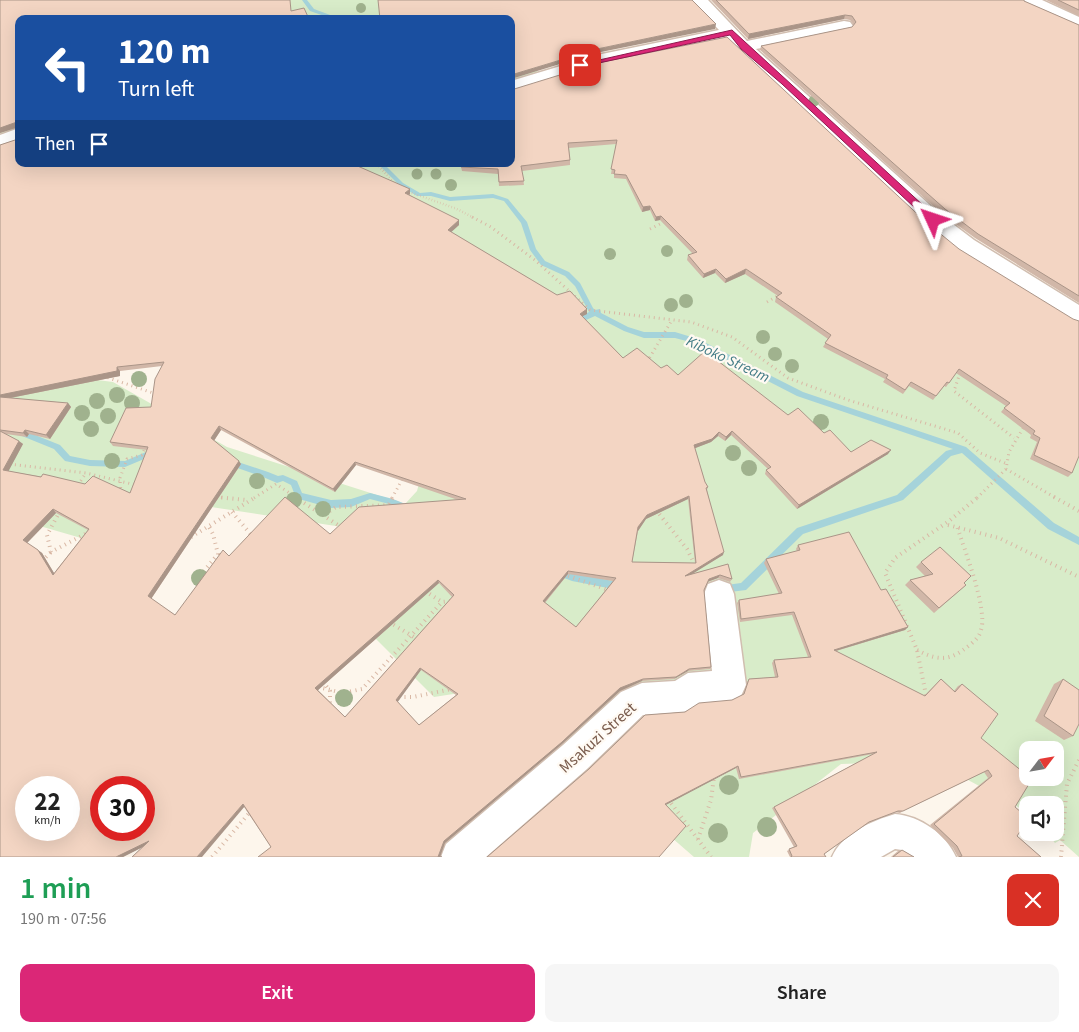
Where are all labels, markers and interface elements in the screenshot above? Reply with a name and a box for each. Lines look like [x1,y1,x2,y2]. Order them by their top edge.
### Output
text: 120 m [118,27,210,77]
icon: left [35,35,100,100]
pin [559,44,601,86]
icon: arrive [566,51,594,79]
text: Turn left [118,73,194,105]
icon: arrive [85,130,113,158]
text: Then [35,131,75,158]
position arrow [906,193,958,245]
water label: Kiboko Stream [683,331,773,388]
street label: Msakuzi Street [554,697,641,778]
north arrow [1019,741,1064,786]
map controls [1019,741,1064,841]
speed limit sign: 30 [90,776,155,841]
text: 22 [34,784,61,820]
button: sound [1019,796,1064,841]
text: km/h [34,812,61,829]
text: 1 min [20,867,91,910]
button: close [1007,874,1059,926]
text: 190 m · 07:56 [20,908,107,930]
button: Exit [20,964,535,1022]
button: Share [545,964,1059,1022]

